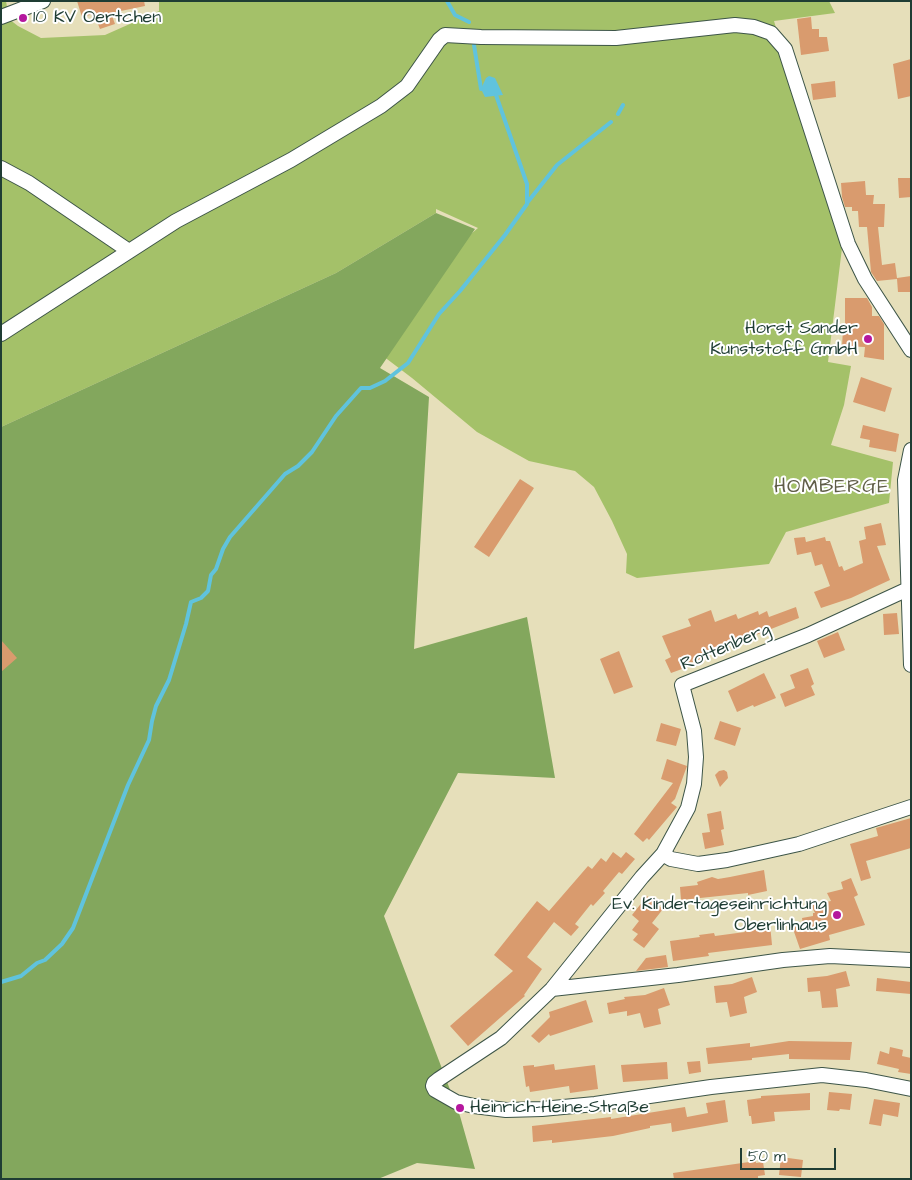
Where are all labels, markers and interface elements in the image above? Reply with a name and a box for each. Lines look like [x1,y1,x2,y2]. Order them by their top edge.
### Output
place label: 10 KV Oertchen [33,7,161,29]
marker: 10 KV Oertchen [17,12,29,24]
place label: Horst Sander Kunststoff GmbH [710,318,858,360]
marker: Horst Sander Kunststoff GmbH [862,333,874,345]
district label: HOMBERGE [773,476,891,500]
street label: Rottenberg [678,619,774,677]
place label: Ev. Kindertageseinrichtung Oberlinhaus [612,894,827,936]
marker: Ev. Kindertageseinrichtung Oberlinhaus [831,909,843,921]
place label: Heinrich-Heine-Straße [470,1097,649,1119]
marker: Heinrich-Heine-Straße [454,1102,466,1114]
scale bar [742,1138,838,1170]
text: 50 m [748,1146,786,1167]

